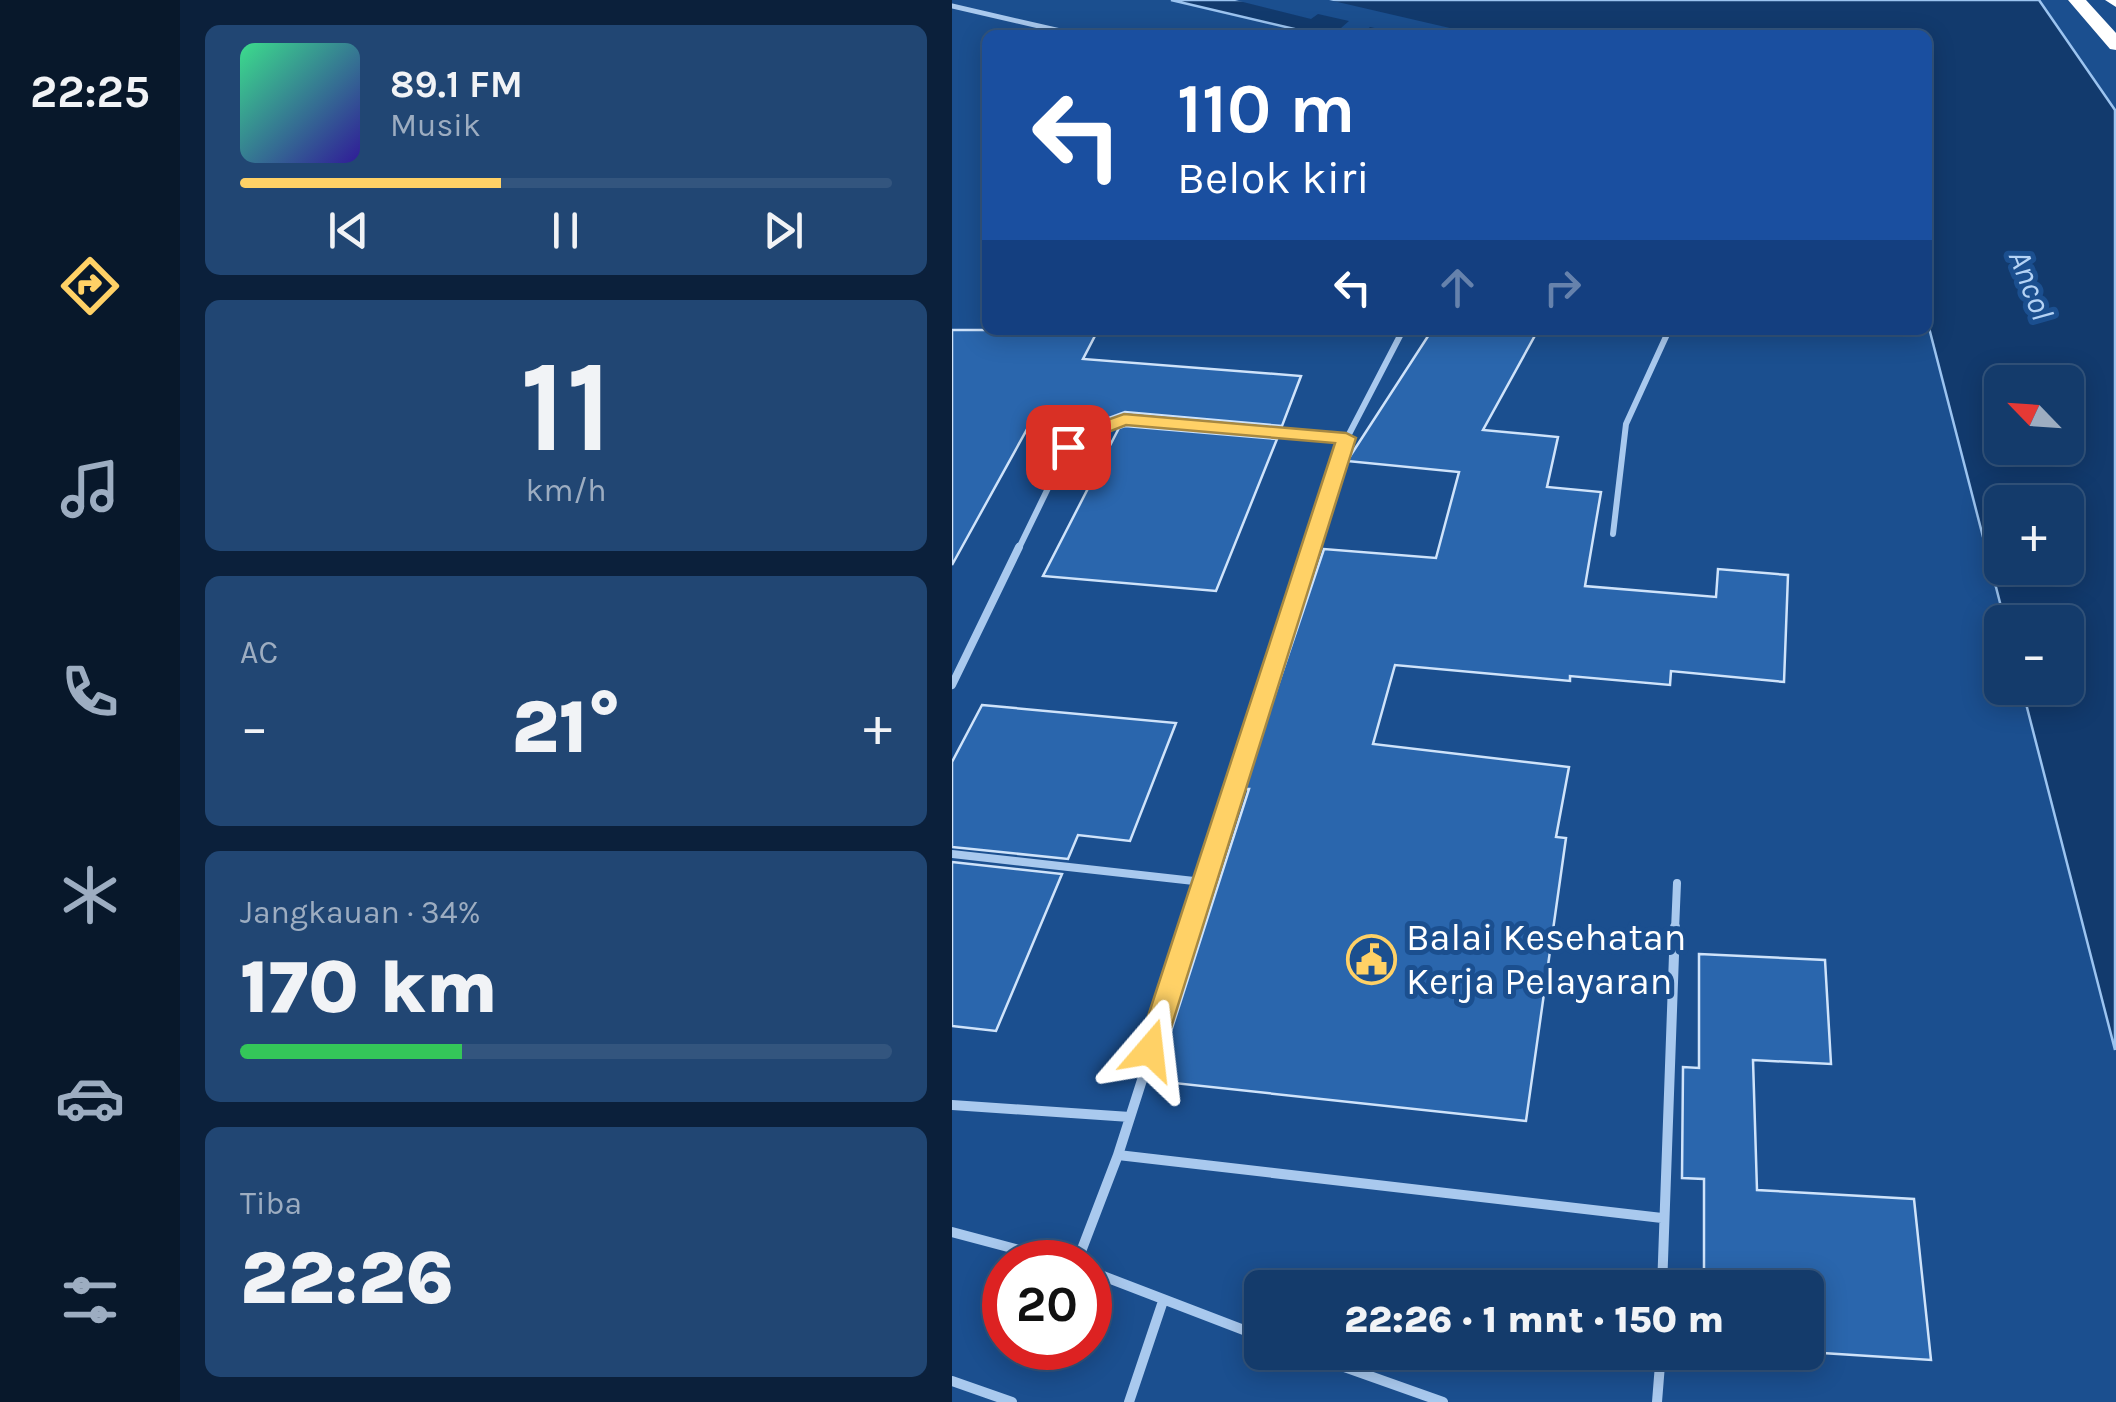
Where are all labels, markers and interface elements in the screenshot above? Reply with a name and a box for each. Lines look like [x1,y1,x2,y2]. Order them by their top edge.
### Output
text: 89.1 FM [390,62,523,107]
text: 22:25 [30,66,150,118]
text: 110 m [1177,68,1355,150]
icon: left [1012,70,1142,200]
text: Musik [390,107,481,144]
text: Belok kiri [1177,152,1370,204]
icon: previous [321,203,376,258]
icon: pause [538,203,593,258]
icon: next [756,203,811,258]
water label: Ancol [2001,245,2061,325]
icon: directions [55,251,125,321]
icon: left [1325,260,1380,315]
icon: ahead [1430,260,1485,315]
icon: right [1535,260,1590,315]
text: 11 [520,331,612,483]
north arrow [1984,365,2084,465]
map controls [1984,365,2084,705]
pin [1026,405,1111,490]
icon: arrive [1041,420,1096,475]
icon: music [55,454,125,524]
text: km/h [525,472,607,509]
button: + [1984,485,2084,585]
button: − [1984,605,2084,705]
text: AC [240,634,278,671]
icon: phone [55,657,125,727]
text: 21° [511,683,621,771]
text: − [240,695,269,759]
text: + [863,695,892,759]
icon: climate [55,860,125,930]
text: Jangkauan · 34% [240,894,481,931]
place label: Balai Kesehatan Kerja Pelayaran [1406,915,1687,1004]
public building icon: Balai Kesehatan Kerja Pelayaran [1345,933,1397,985]
text: 170 km [240,943,498,1031]
position arrow [1098,998,1202,1102]
icon: car [55,1063,125,1133]
text: Tiba [240,1185,302,1222]
text: 22:26 [240,1234,454,1322]
speed limit sign: 20 [982,1240,1112,1370]
icon: filters [55,1265,125,1335]
text: 22:26 · 1 mnt · 150 m [1344,1297,1724,1342]

